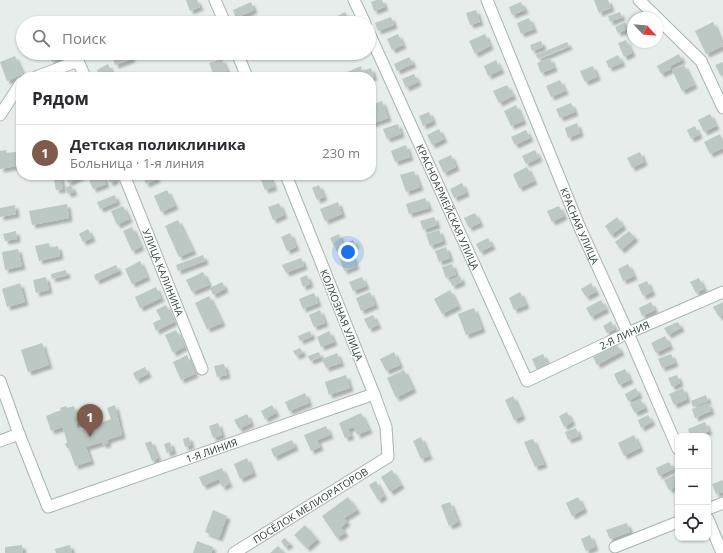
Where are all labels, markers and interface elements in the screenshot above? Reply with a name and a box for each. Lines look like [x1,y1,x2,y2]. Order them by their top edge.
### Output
north arrow [627,12,663,48]
search box [16,16,376,60]
icon: search [30,27,52,49]
text: Поиск [62,28,106,48]
text: Рядом [32,87,89,110]
text: Детская поликлиника [70,134,246,154]
street label: КРАСНОАРМЕЙСКАЯ УЛИЦА [413,142,483,273]
text: 1 [41,144,49,162]
text: 230 m [322,144,360,162]
text: Больница · 1-я линия [70,154,205,172]
street label: КРАСНАЯ УЛИЦА [557,185,603,267]
street label: УЛИЦА КАЛИНИНА [139,227,187,319]
your location [338,242,358,262]
street label: КОЛХОЗНАЯ УЛИЦА [317,267,367,363]
street label: 2-Я ЛИНИЯ [597,317,652,353]
pin: 1 [77,404,103,437]
map controls [675,433,711,541]
button: + [675,433,711,469]
street label: 1-Я ЛИНИЯ [184,435,239,466]
street label: ПОСЁЛОК МЕЛИОРАТОРОВ [250,464,371,547]
button: − [675,469,711,505]
button: locate [675,505,711,541]

